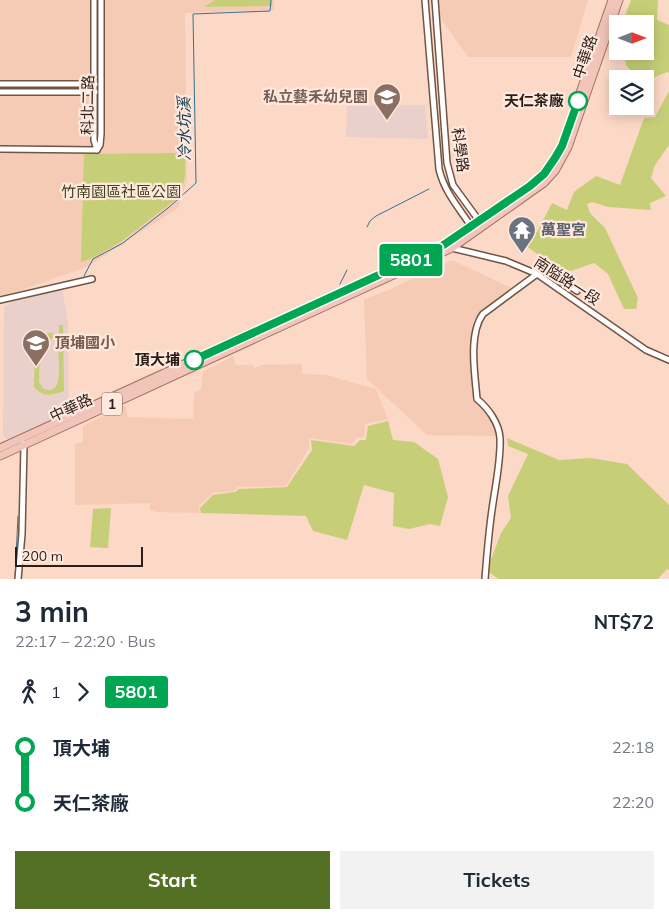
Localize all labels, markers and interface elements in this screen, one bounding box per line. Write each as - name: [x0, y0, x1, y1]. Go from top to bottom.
- north arrow: [609, 15, 654, 60]
- map controls: [609, 15, 654, 115]
- street label: 中華路: [568, 32, 601, 81]
- button: layers: [609, 70, 654, 115]
- street label: 科北二路: [77, 75, 98, 135]
- school or university icon: 私立藝禾幼兒園: [372, 82, 402, 121]
- place label: 私立藝禾幼兒園: [263, 87, 368, 106]
- place label: 天仁茶廠: [504, 91, 564, 110]
- marker: 天仁茶廠: [568, 91, 588, 111]
- water label: 冷水坑溪: [173, 95, 195, 161]
- street label: 科學路: [448, 126, 473, 174]
- park label: 竹南園區社區公園: [61, 182, 181, 201]
- temple icon: 萬聖宮: [507, 215, 537, 254]
- place label: 萬聖宮: [541, 220, 586, 239]
- line badge: 5801: [376, 244, 446, 276]
- text: 5801: [389, 248, 433, 271]
- street label: 南隘路一段: [531, 252, 604, 309]
- school or university icon: 頂埔國小: [21, 328, 51, 367]
- place label: 頂埔國小: [55, 333, 116, 352]
- place label: 頂大埔: [135, 350, 180, 369]
- marker: 頂大埔: [184, 350, 204, 370]
- street label: 中華路: [46, 389, 95, 426]
- road number: 1: [102, 392, 122, 416]
- scale bar: [15, 544, 142, 567]
- text: 200 m: [22, 547, 63, 565]
- text: 3 min: [15, 594, 89, 629]
- text: NT$72: [594, 610, 654, 634]
- text: 22:17 – 22:20 · Bus: [15, 631, 156, 651]
- icon: walk: [15, 678, 43, 706]
- icon: forward: [69, 678, 97, 706]
- text: 5801: [115, 680, 158, 703]
- text: 1: [51, 682, 61, 702]
- text: 頂大埔: [53, 736, 110, 760]
- text: 22:18: [612, 737, 654, 757]
- text: 天仁茶廠: [53, 791, 129, 815]
- text: 22:20: [612, 792, 654, 812]
- button: Start: [15, 851, 330, 909]
- button: Tickets: [340, 851, 654, 909]

